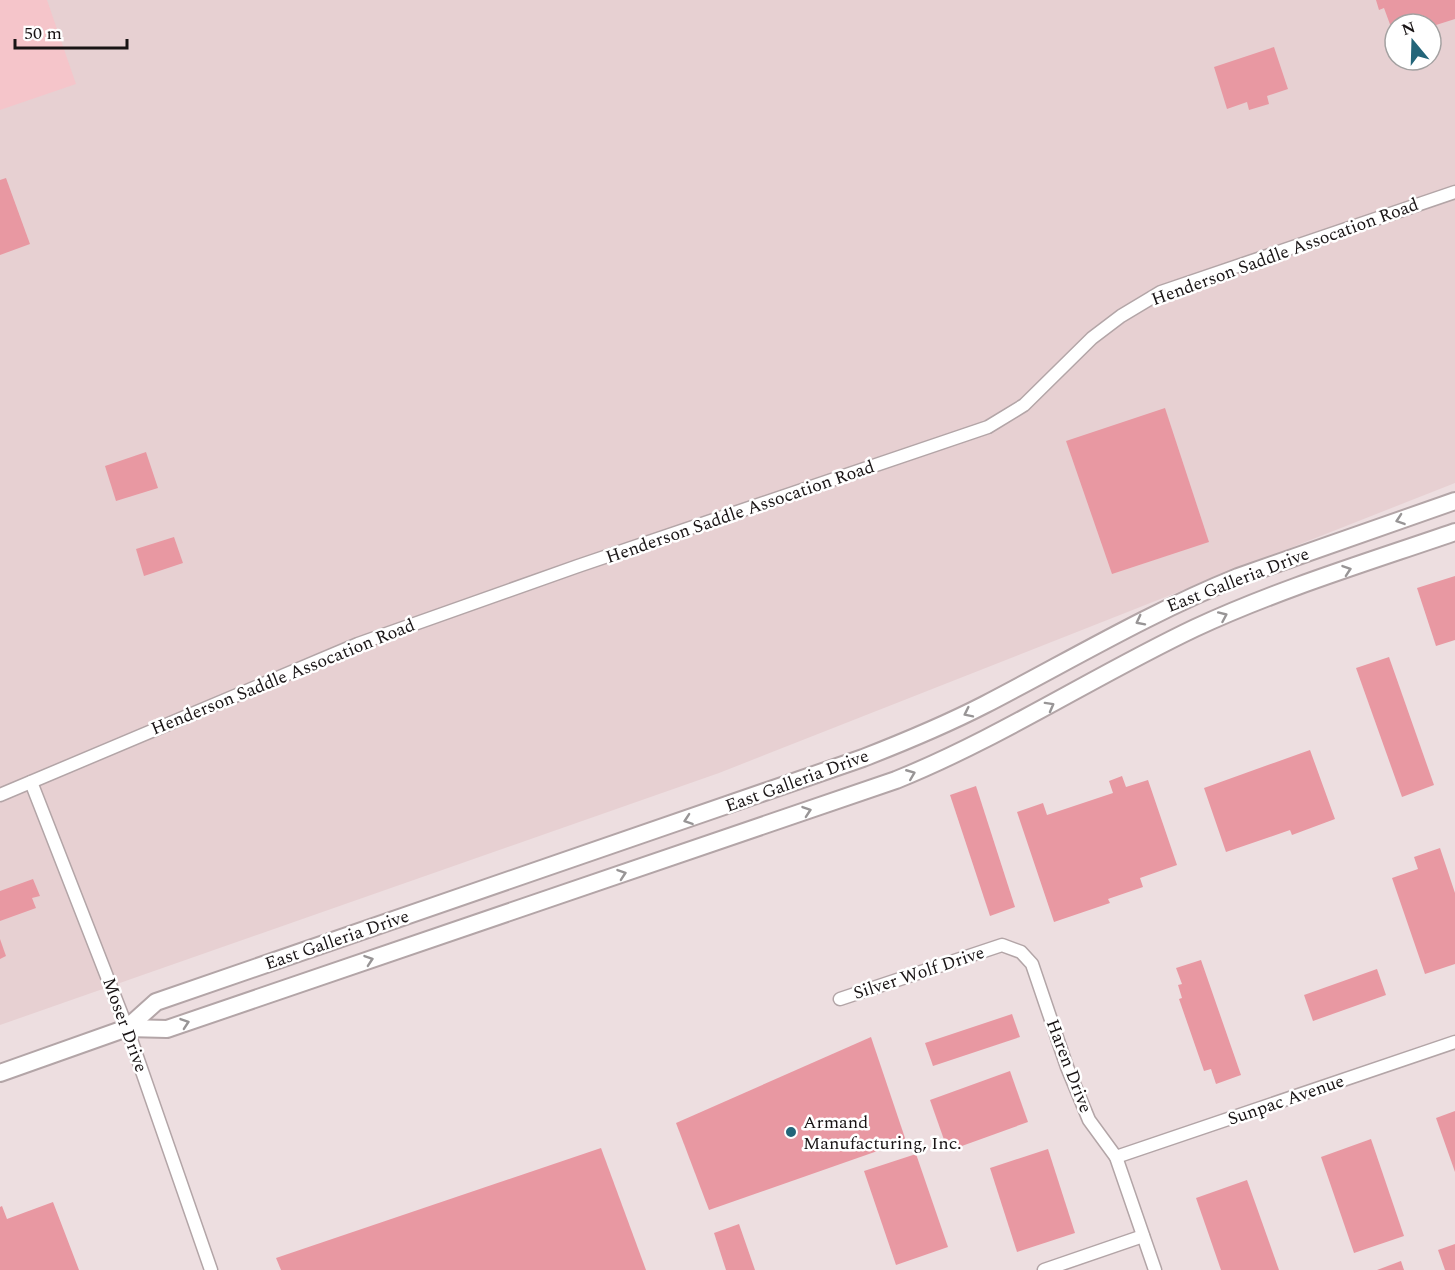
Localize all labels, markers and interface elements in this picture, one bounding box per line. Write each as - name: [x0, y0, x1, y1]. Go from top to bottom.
- scale bar: [15, 12, 128, 50]
- north arrow: [1383, 12, 1443, 72]
- text: N: [1398, 15, 1419, 42]
- text: 50 m: [24, 20, 62, 47]
- street label: Henderson Saddle Assocation Road: [1148, 191, 1422, 313]
- street label: Henderson Saddle Assocation Road: [602, 453, 878, 571]
- one-way arrow: [1395, 513, 1406, 526]
- street label: East Galleria Drive: [1163, 540, 1313, 620]
- one-way arrow: [1341, 564, 1352, 577]
- street label: Henderson Saddle Assocation Road: [147, 612, 419, 742]
- one-way arrow: [1216, 612, 1227, 624]
- one-way arrow: [1135, 614, 1146, 625]
- one-way arrow: [1043, 702, 1054, 713]
- one-way arrow: [963, 705, 974, 717]
- street label: East Galleria Drive: [721, 742, 873, 820]
- one-way arrow: [904, 769, 915, 781]
- one-way arrow: [801, 806, 812, 819]
- one-way arrow: [683, 812, 694, 825]
- one-way arrow: [616, 868, 627, 881]
- street label: East Galleria Drive: [261, 903, 413, 977]
- street label: Silver Wolf Drive: [850, 939, 988, 1007]
- one-way arrow: [363, 954, 374, 967]
- street label: Moser Drive: [95, 974, 155, 1076]
- street label: Haren Drive: [1039, 1015, 1099, 1117]
- one-way arrow: [179, 1018, 190, 1030]
- street label: Sunpac Avenue: [1224, 1067, 1348, 1133]
- place label: Armand Manufacturing, Inc.: [803, 1109, 962, 1157]
- marker: Armand Manufacturing, Inc.: [784, 1125, 798, 1139]

